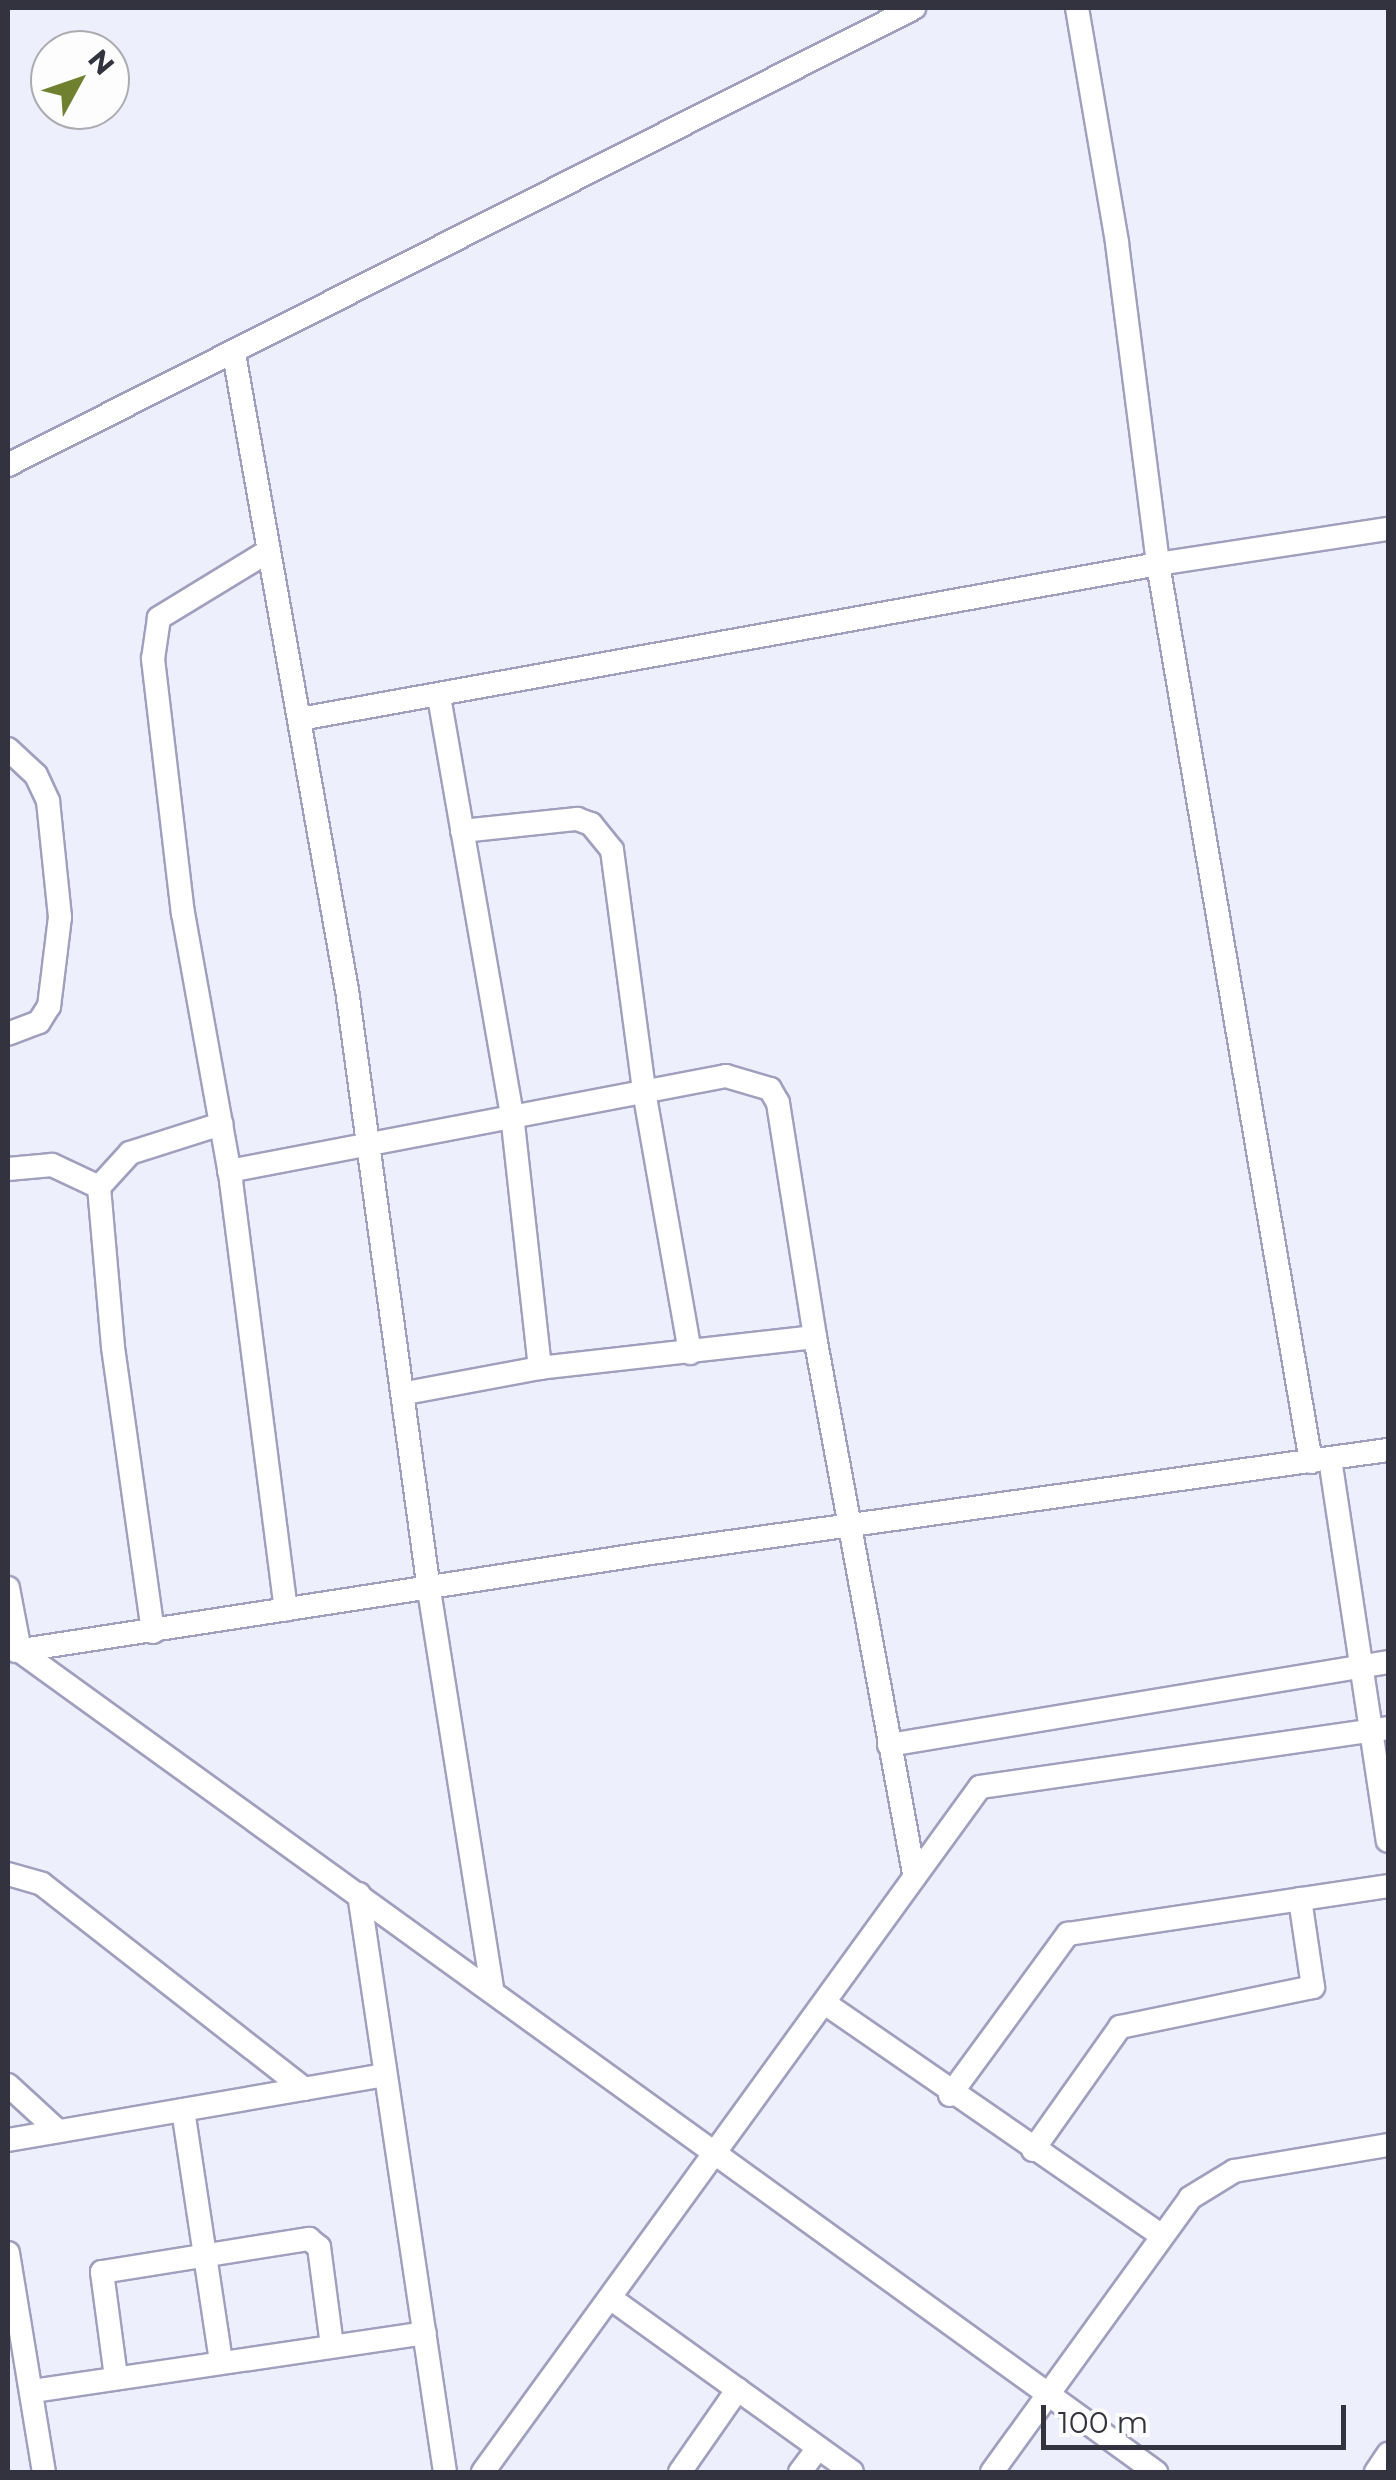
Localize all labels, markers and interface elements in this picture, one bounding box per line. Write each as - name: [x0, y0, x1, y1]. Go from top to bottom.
- north arrow: [30, 30, 130, 130]
- text: N: [81, 42, 122, 82]
- scale bar: [1046, 2385, 1351, 2447]
- text: 100 m: [1058, 2404, 1148, 2441]

